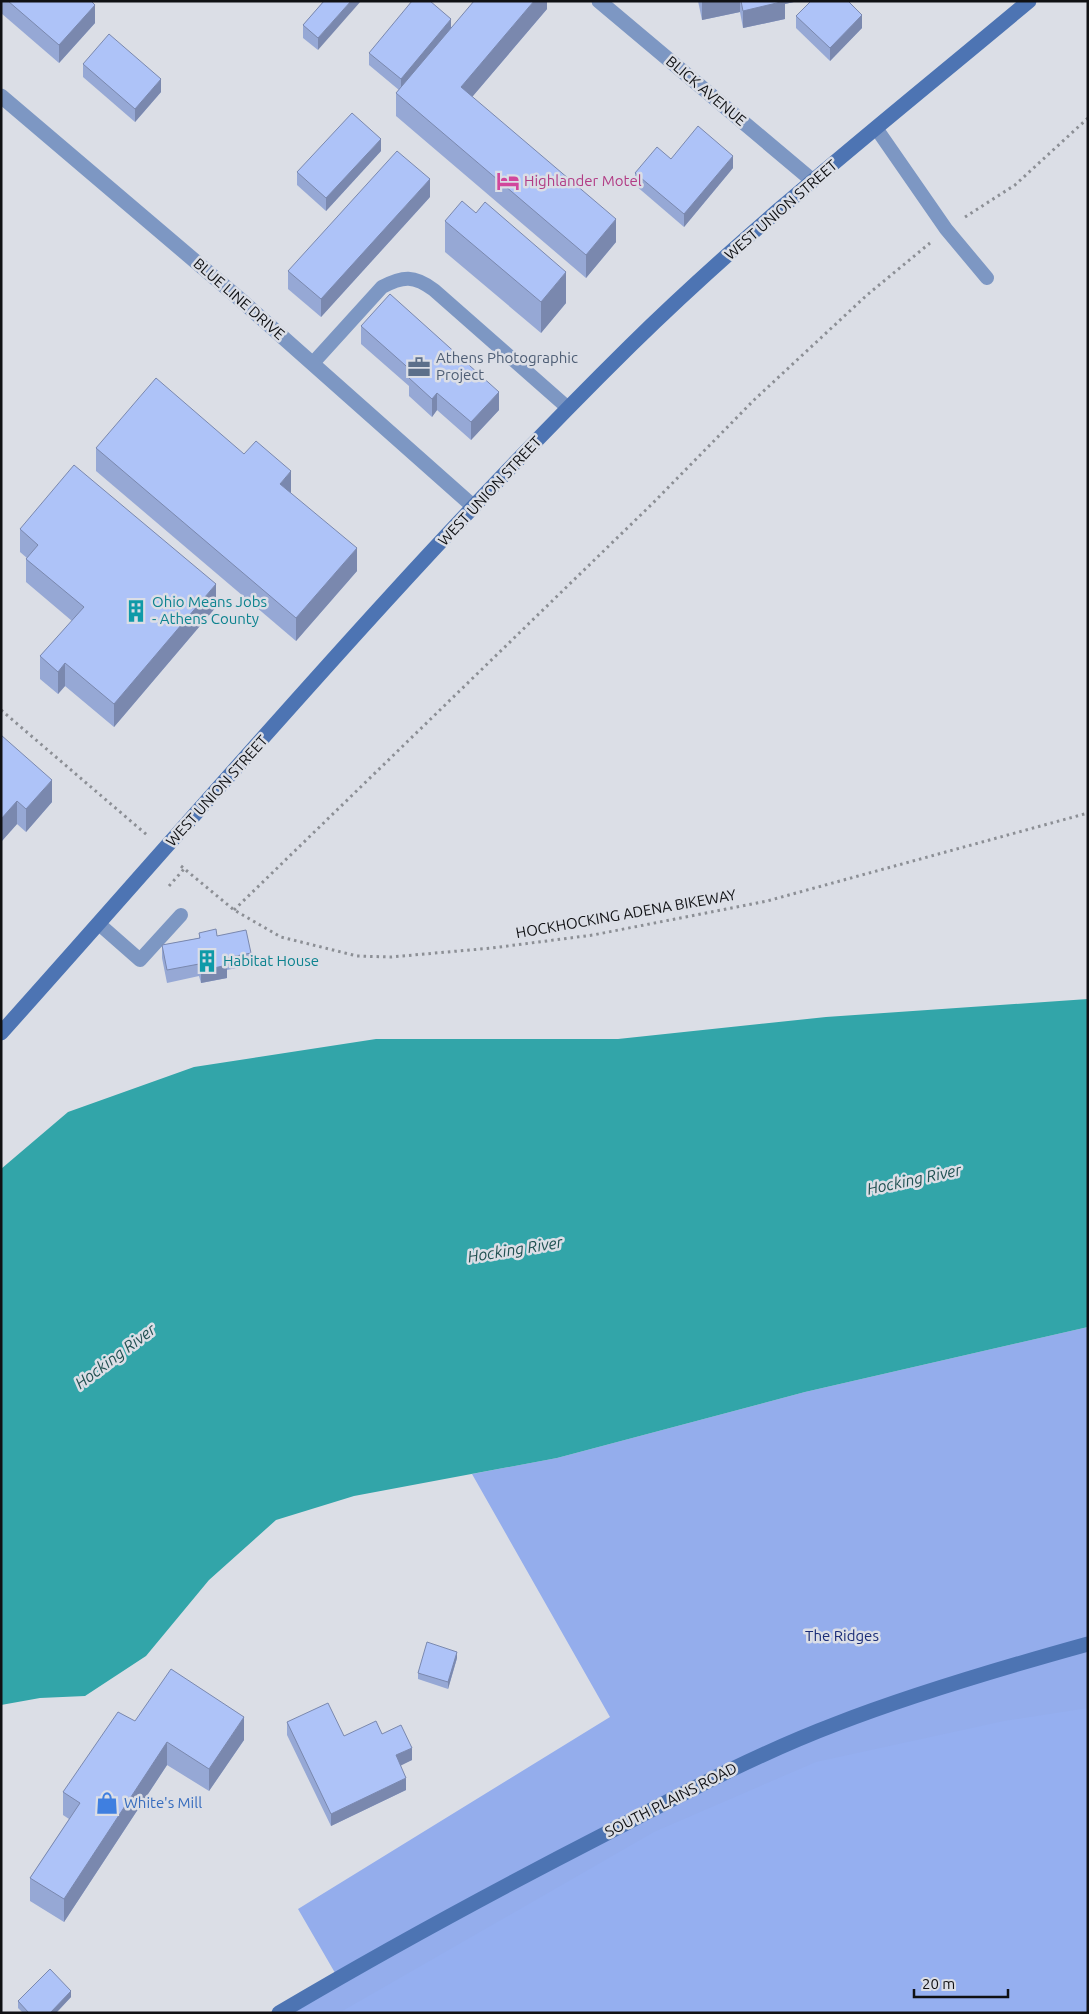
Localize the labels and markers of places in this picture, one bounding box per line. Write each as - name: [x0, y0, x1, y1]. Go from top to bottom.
- hotel icon: Highlander Motel: [495, 168, 521, 194]
- place label: Highlander Motel: [524, 172, 642, 189]
- place label: Athens Photographic Project: [436, 349, 578, 383]
- office icon: Athens Photographic Project: [406, 354, 432, 380]
- place label: Ohio Means Jobs - Athens County: [152, 593, 267, 627]
- building icon: Ohio Means Jobs - Athens County: [123, 598, 149, 624]
- building icon: Habitat House: [194, 948, 220, 974]
- place label: Habitat House: [223, 952, 319, 969]
- shop icon: White's Mill: [94, 1790, 120, 1816]
- place label: White's Mill: [124, 1794, 202, 1811]

